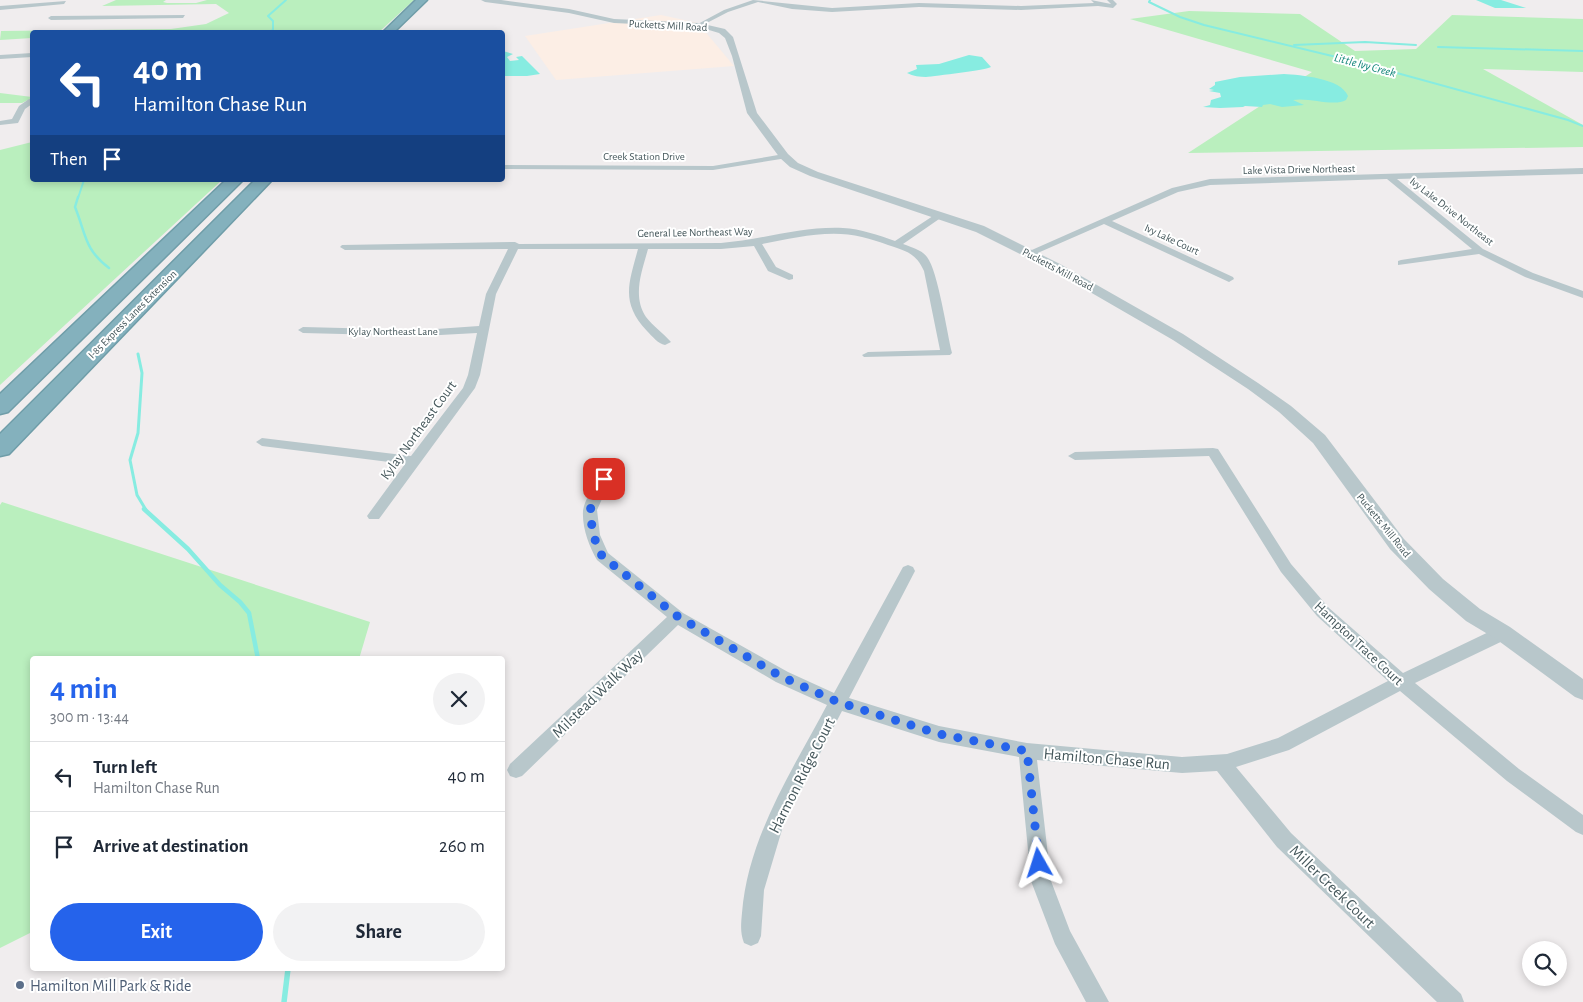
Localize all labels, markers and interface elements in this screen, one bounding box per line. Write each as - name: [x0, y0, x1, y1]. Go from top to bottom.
- street label: Pucketts Mill Road: [628, 18, 708, 33]
- icon: left: [50, 50, 115, 115]
- water label: Little Ivy Creek: [1333, 51, 1398, 79]
- text: 40 m: [133, 52, 202, 87]
- text: Hamilton Chase Run: [133, 93, 307, 115]
- icon: arrive: [98, 145, 126, 173]
- text: Then: [50, 150, 88, 169]
- street label: Creek Station Drive: [603, 151, 685, 162]
- street label: Lake Vista Drive Northeast: [1243, 163, 1356, 176]
- street label: Ivy Lake Drive Northeast: [1408, 175, 1496, 248]
- street label: Ivy Lake Court: [1143, 222, 1201, 257]
- street label: General Lee Northeast Way: [637, 226, 753, 239]
- street label: Pucketts Mill Road: [1020, 246, 1095, 293]
- street label: I-85 Express Lanes Extension: [86, 268, 179, 361]
- street label: Kylay Northeast Lane: [348, 326, 438, 337]
- street label: Kylay Northeast Court: [378, 378, 460, 483]
- pin: [583, 458, 625, 500]
- icon: arrive: [590, 465, 618, 493]
- street label: Pucketts Mill Road: [1355, 491, 1413, 560]
- street label: Hampton Trace Court: [1311, 599, 1406, 689]
- street label: Milstead Walk Way: [549, 646, 647, 742]
- button: close: [433, 673, 485, 725]
- text: 4 min: [50, 674, 118, 704]
- text: 300 m · 13:44: [50, 709, 129, 725]
- street label: Harmon Ridge Court: [766, 715, 838, 836]
- street label: Hamilton Chase Run: [1043, 746, 1171, 772]
- text: Turn left: [93, 758, 157, 777]
- icon: left: [50, 763, 78, 791]
- text: 40 m: [447, 767, 485, 786]
- text: Hamilton Chase Run: [93, 780, 220, 796]
- icon: arrive: [50, 833, 78, 861]
- position arrow: [1012, 836, 1064, 888]
- text: Arrive at destination: [93, 837, 249, 856]
- text: 260 m: [439, 837, 485, 856]
- street label: Miller Creek Court: [1287, 842, 1378, 931]
- button: Exit: [50, 903, 263, 961]
- button: Share: [273, 903, 485, 961]
- map controls: [1522, 941, 1567, 986]
- button: search: [1522, 941, 1567, 986]
- place label: Hamilton Mill Park & Ride: [30, 978, 191, 994]
- marker: Hamilton Mill Park & Ride: [14, 979, 26, 991]

